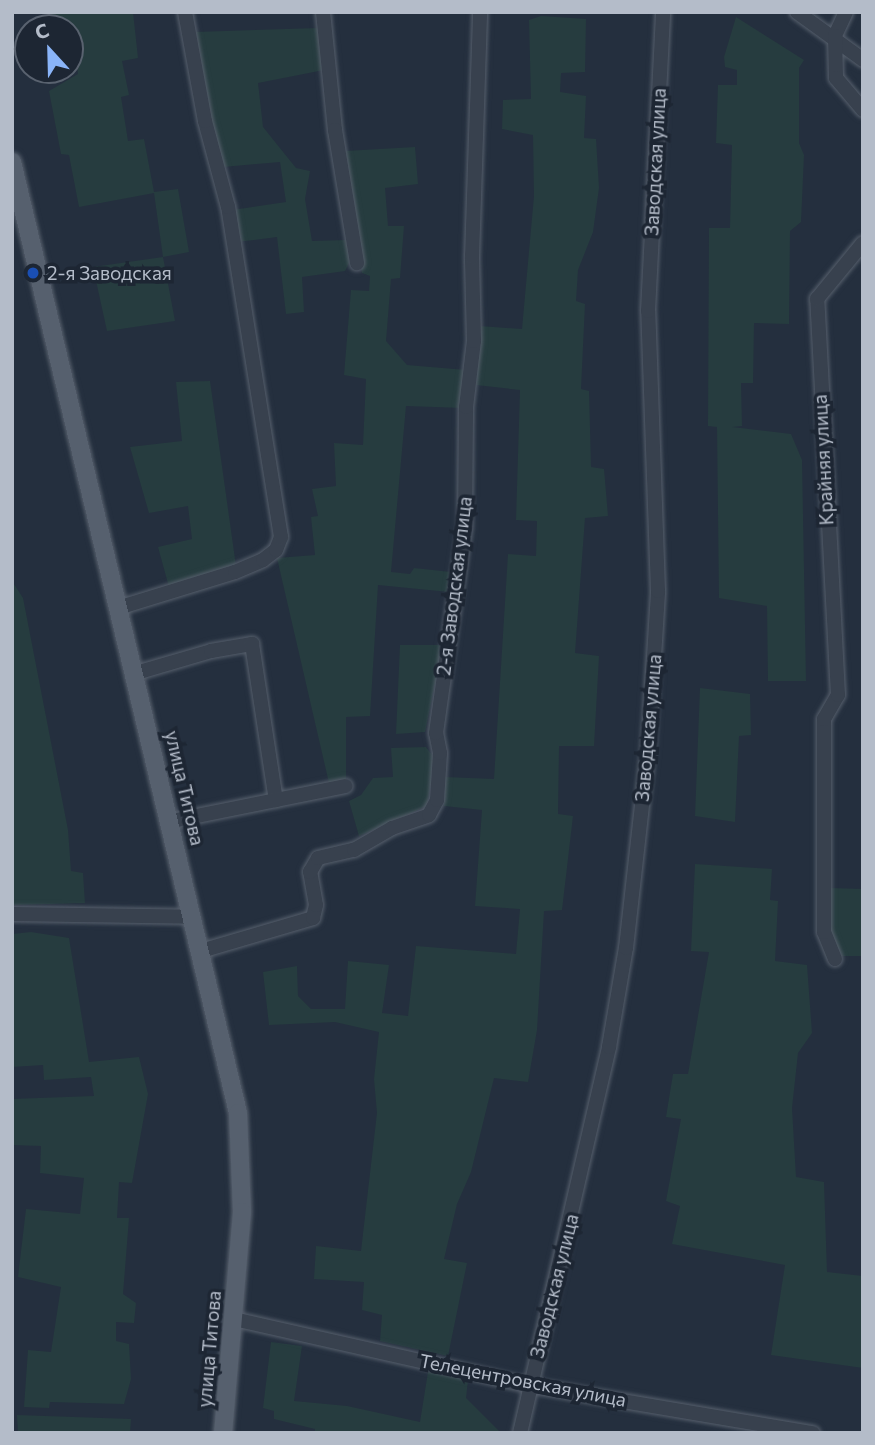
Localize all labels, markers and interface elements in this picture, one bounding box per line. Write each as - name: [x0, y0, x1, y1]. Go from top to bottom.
- north arrow: [14, 14, 84, 84]
- text: С: [31, 18, 52, 44]
- street label: Заводская улица: [640, 87, 670, 237]
- place label: 2-я Заводская: [47, 262, 172, 284]
- marker: 2-я Заводская: [25, 265, 41, 281]
- street label: Крайняя улица: [808, 394, 838, 526]
- street label: 2-я Заводская улица: [432, 495, 476, 677]
- street label: Заводская улица: [630, 653, 666, 803]
- street label: улица Титова: [161, 728, 209, 848]
- street label: Заводская улица: [525, 1211, 583, 1361]
- street label: улица Титова: [193, 1290, 225, 1408]
- street label: Телецентровская улица: [418, 1349, 628, 1411]

